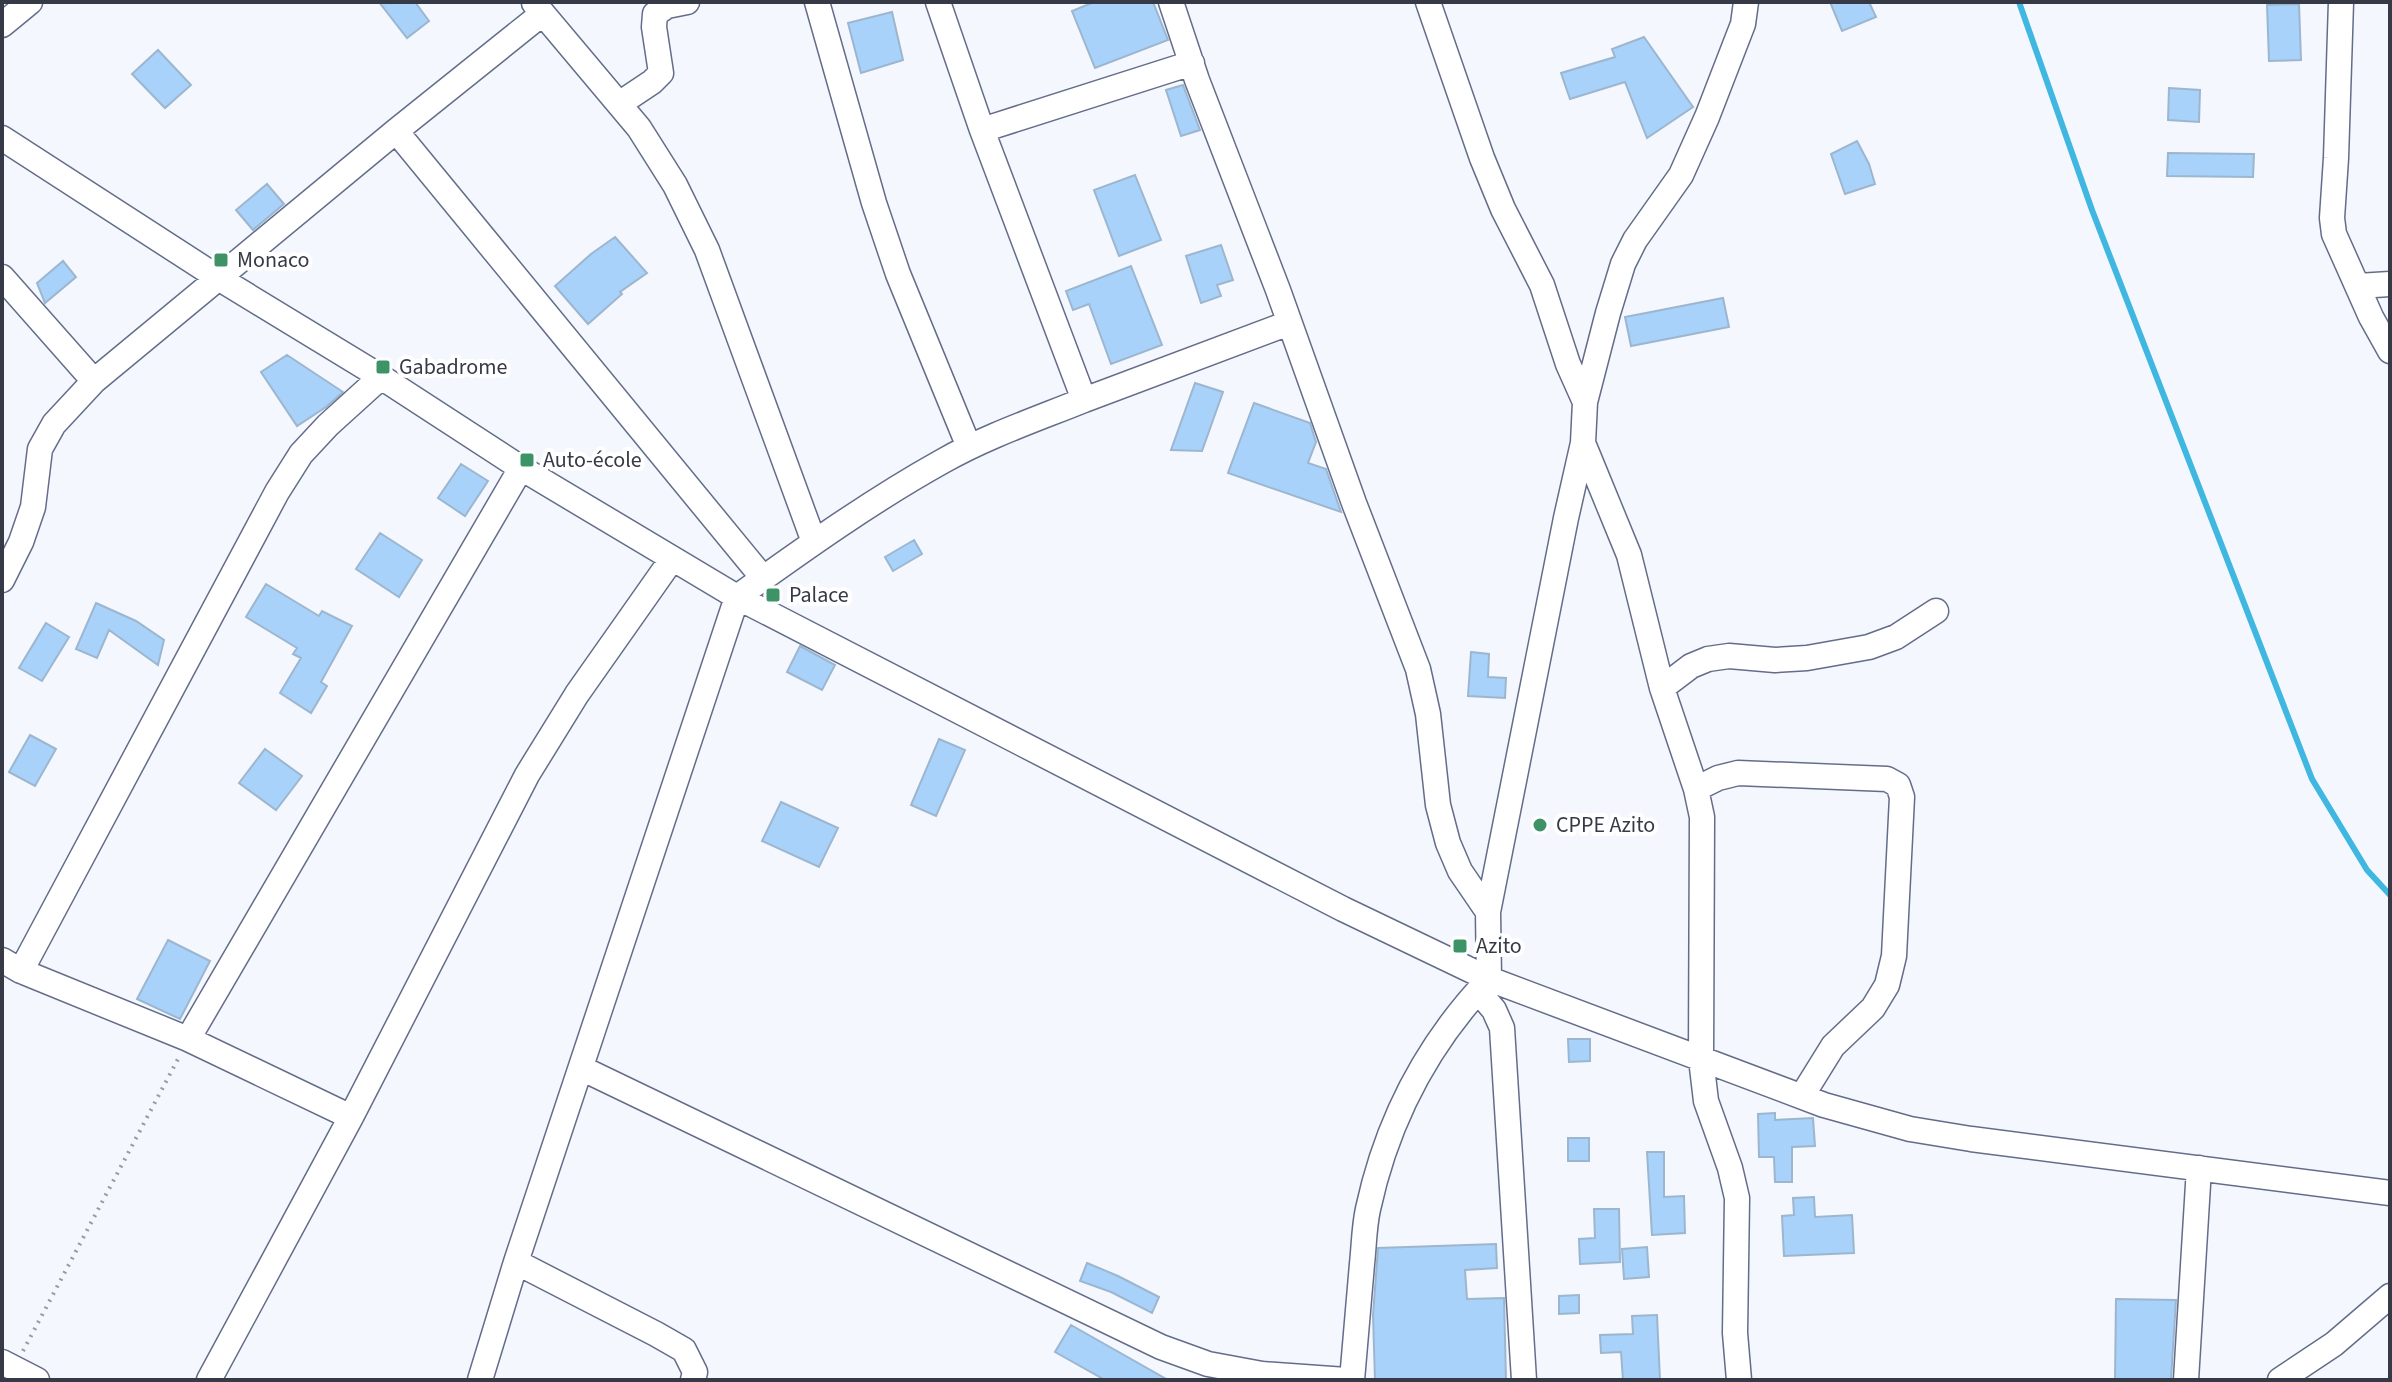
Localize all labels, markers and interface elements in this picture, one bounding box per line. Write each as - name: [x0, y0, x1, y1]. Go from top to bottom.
- place label: Monaco: [237, 244, 310, 276]
- marker: Monaco: [212, 251, 230, 269]
- place label: Gabadrome: [399, 351, 507, 383]
- marker: Gabadrome: [374, 358, 392, 376]
- place label: Auto-école: [543, 444, 642, 476]
- marker: Auto-école: [518, 451, 536, 469]
- place label: Palace: [789, 579, 849, 611]
- marker: Palace: [764, 586, 782, 604]
- place label: CPPE Azito: [1556, 809, 1655, 841]
- marker: CPPE Azito: [1531, 816, 1549, 834]
- place label: Azito: [1476, 930, 1522, 962]
- marker: Azito: [1451, 937, 1469, 955]

